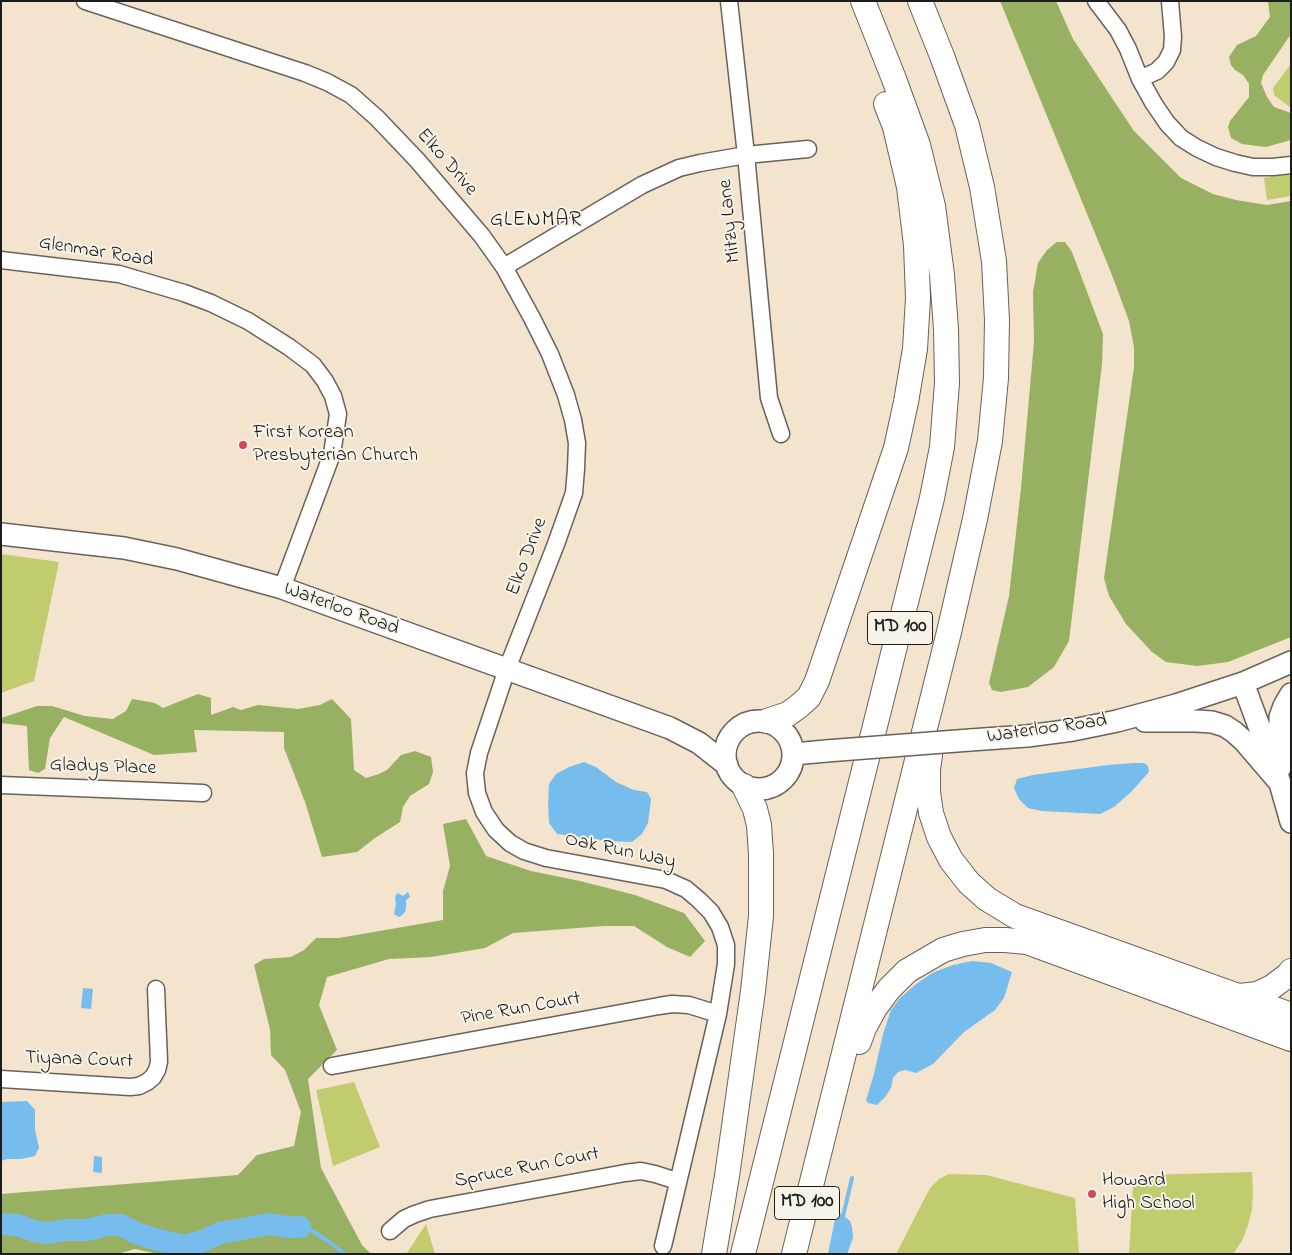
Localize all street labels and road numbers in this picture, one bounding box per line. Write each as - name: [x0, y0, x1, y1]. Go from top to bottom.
- street label: Elko Drive: [410, 124, 482, 202]
- street label: Mitzy Lane: [715, 178, 747, 264]
- street label: Glenmar Road: [37, 232, 155, 274]
- street label: Elko Drive: [502, 515, 554, 599]
- street label: Waterloo Road: [280, 578, 402, 642]
- road number: MD 100: [868, 612, 932, 644]
- street label: Waterloo Road: [985, 710, 1109, 750]
- street label: Gladys Place: [49, 754, 157, 782]
- street label: Oak Run Way: [563, 829, 677, 875]
- street label: Pine Run Court: [459, 988, 583, 1032]
- street label: Tiyana Court: [24, 1047, 134, 1075]
- street label: Spruce Run Court: [453, 1143, 601, 1195]
- road number: MD 100: [774, 1186, 840, 1220]

